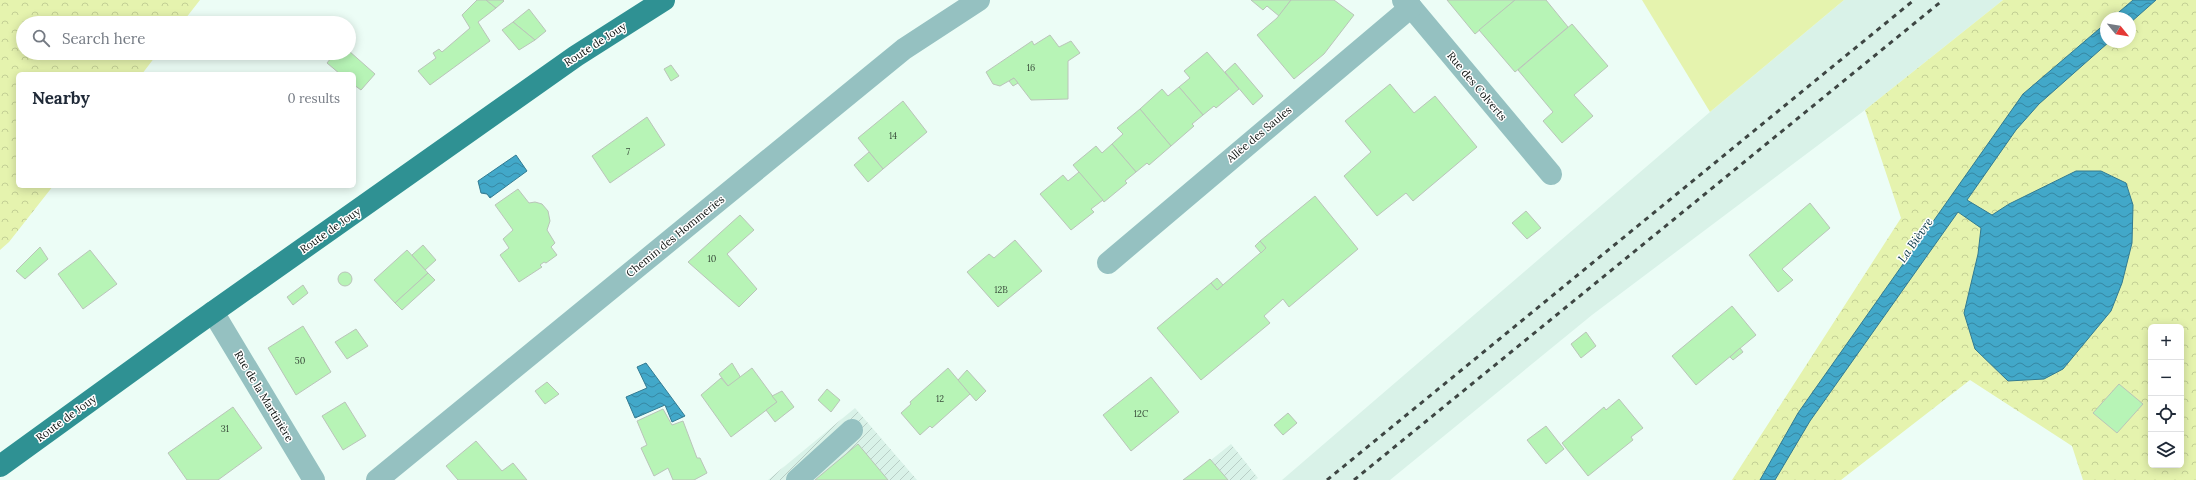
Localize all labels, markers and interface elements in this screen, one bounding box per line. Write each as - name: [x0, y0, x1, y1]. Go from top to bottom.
- north arrow: [2100, 12, 2136, 48]
- search box: [16, 16, 356, 60]
- street label: Route de Jouy: [561, 19, 629, 69]
- icon: search: [30, 27, 52, 49]
- text: Search here: [62, 29, 145, 48]
- street label: Rue des Colverts: [1444, 49, 1510, 123]
- house number: 16: [1027, 62, 1035, 73]
- text: Nearby: [32, 87, 90, 109]
- text: 0 results: [288, 90, 340, 107]
- street label: Allée des Saules: [1223, 103, 1294, 166]
- house number: 14: [889, 130, 897, 141]
- house number: 7: [626, 146, 630, 157]
- street label: Chemin des Hommeries: [623, 192, 727, 280]
- street label: Route de Jouy: [297, 204, 363, 256]
- water label: La Bièvre: [1894, 215, 1936, 265]
- house number: 10: [708, 253, 717, 264]
- house number: 12B: [994, 284, 1008, 295]
- map controls: [2148, 324, 2184, 468]
- button: +: [2148, 324, 2184, 360]
- street label: Rue de la Martinière: [231, 348, 297, 444]
- house number: 50: [295, 355, 306, 366]
- button: −: [2148, 360, 2184, 396]
- street label: Route de Jouy: [33, 391, 99, 445]
- house number: 12: [936, 393, 944, 404]
- button: locate: [2148, 396, 2184, 432]
- house number: 12C: [1134, 408, 1149, 419]
- house number: 31: [221, 423, 229, 434]
- button: layers: [2148, 432, 2184, 468]

